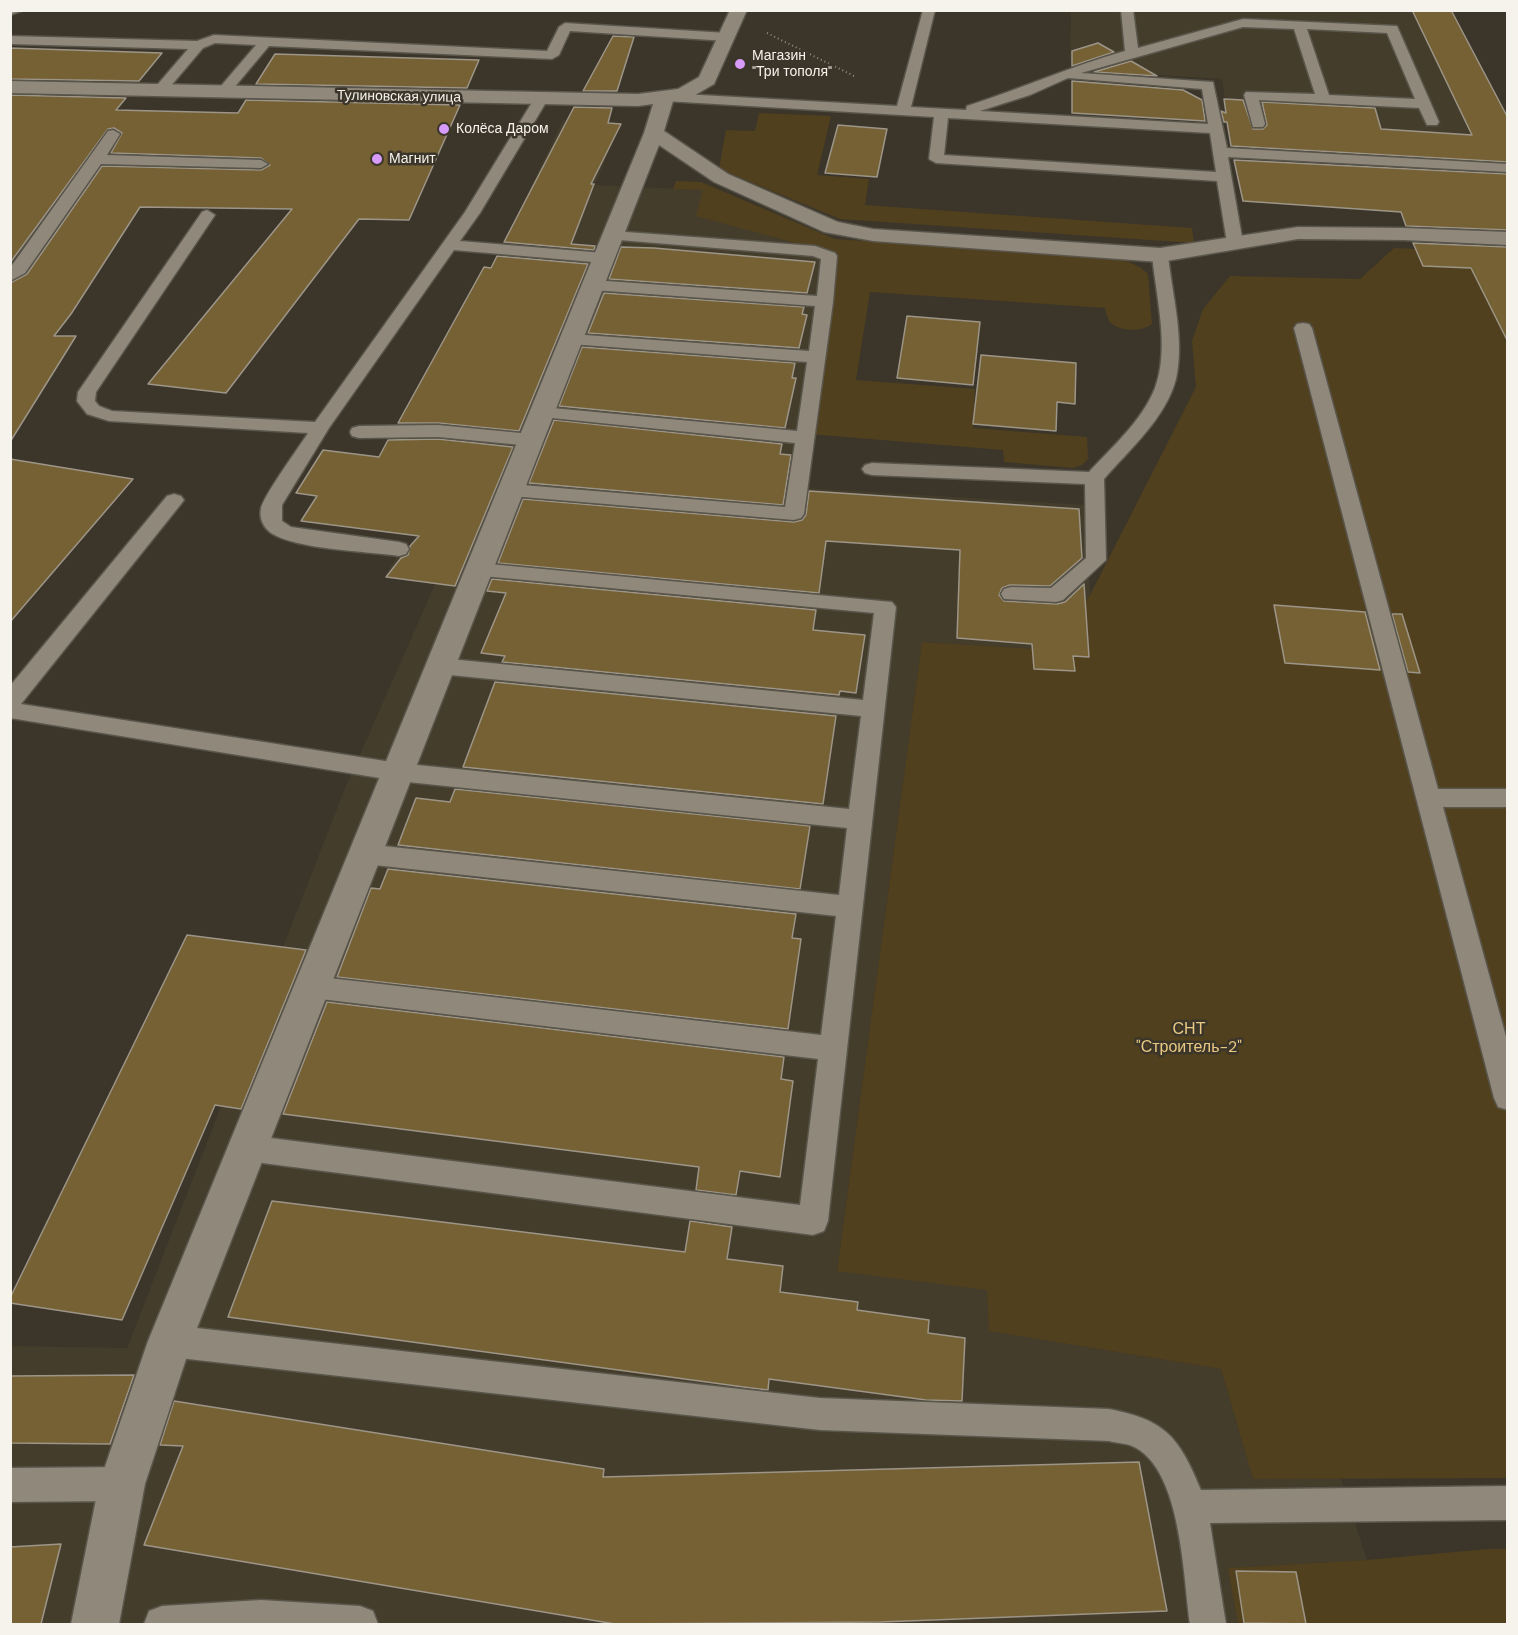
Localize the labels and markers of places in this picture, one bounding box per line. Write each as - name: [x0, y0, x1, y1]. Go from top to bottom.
- place label: Магазин "Три тополя": [752, 48, 832, 80]
- marker: Магазин "Три тополя": [733, 57, 747, 71]
- place label: Колёса Даром: [456, 121, 549, 137]
- marker: Колёса Даром: [437, 122, 451, 136]
- place label: Магнит: [389, 151, 436, 167]
- marker: Магнит: [370, 152, 384, 166]

